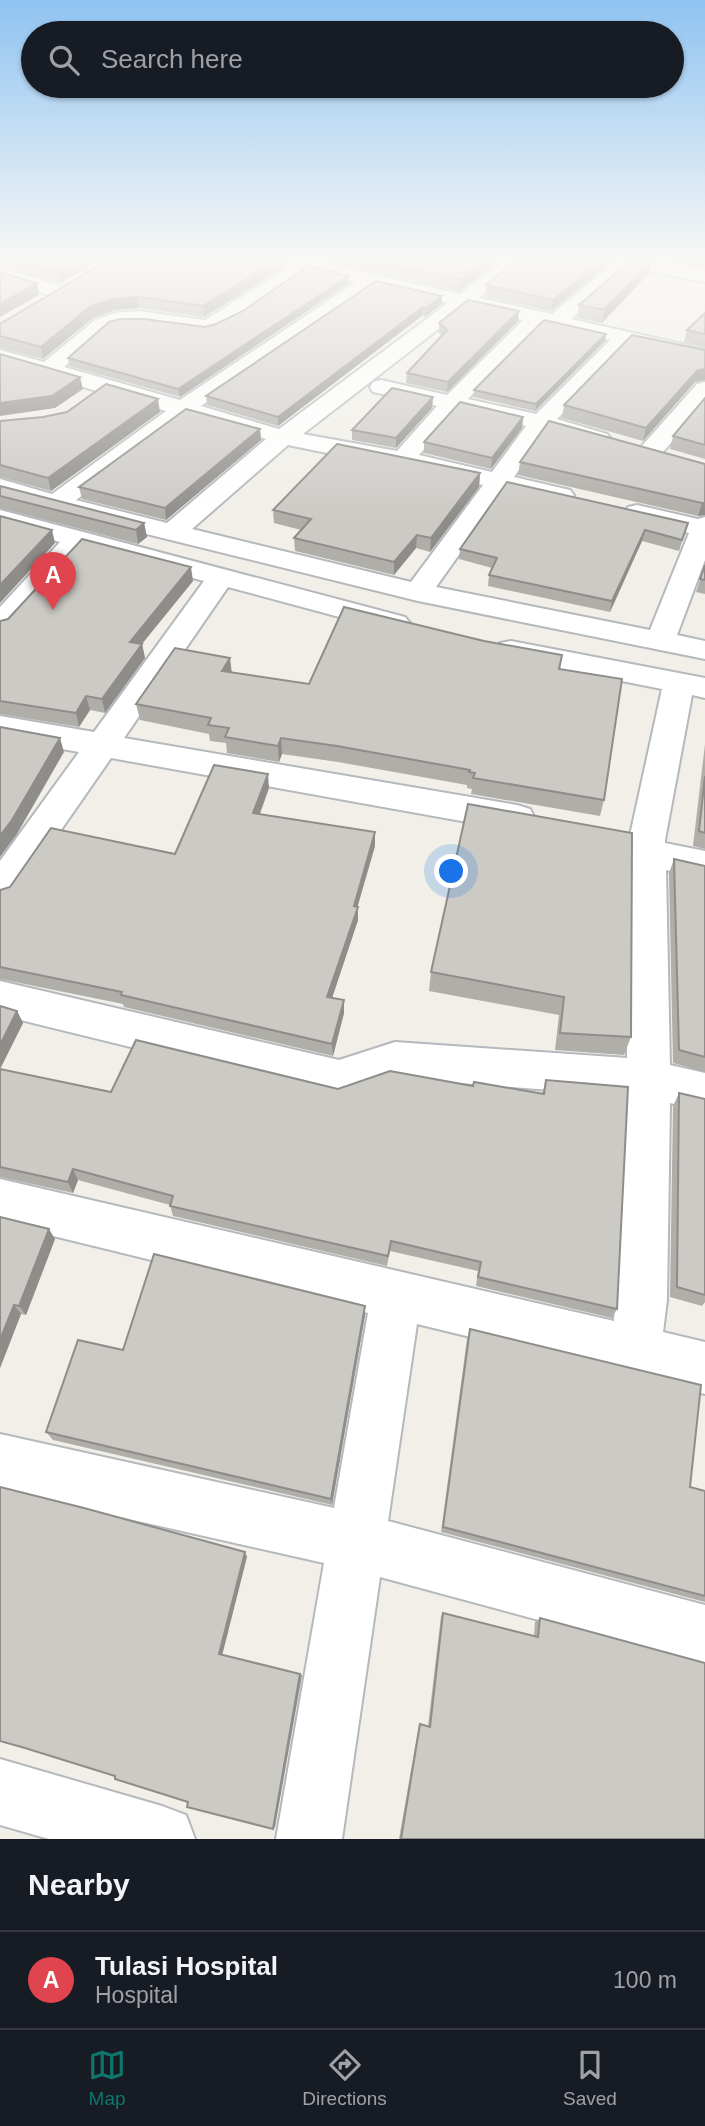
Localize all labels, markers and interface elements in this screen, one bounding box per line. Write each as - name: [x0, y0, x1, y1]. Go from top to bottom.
- search box: [21, 21, 684, 98]
- icon: search: [45, 41, 83, 79]
- text: Search here: [101, 44, 243, 74]
- pin: A: [30, 552, 76, 610]
- your location: [434, 854, 468, 888]
- text: Nearby: [28, 1868, 130, 1901]
- text: Tulasi Hospital: [95, 1951, 278, 1981]
- text: A: [43, 1967, 59, 1993]
- text: 100 m: [613, 1967, 677, 1993]
- text: Hospital: [95, 1982, 178, 2008]
- tab: Map: [88, 2046, 126, 2110]
- tab: Directions: [302, 2046, 387, 2110]
- tab: Saved: [563, 2046, 617, 2110]

